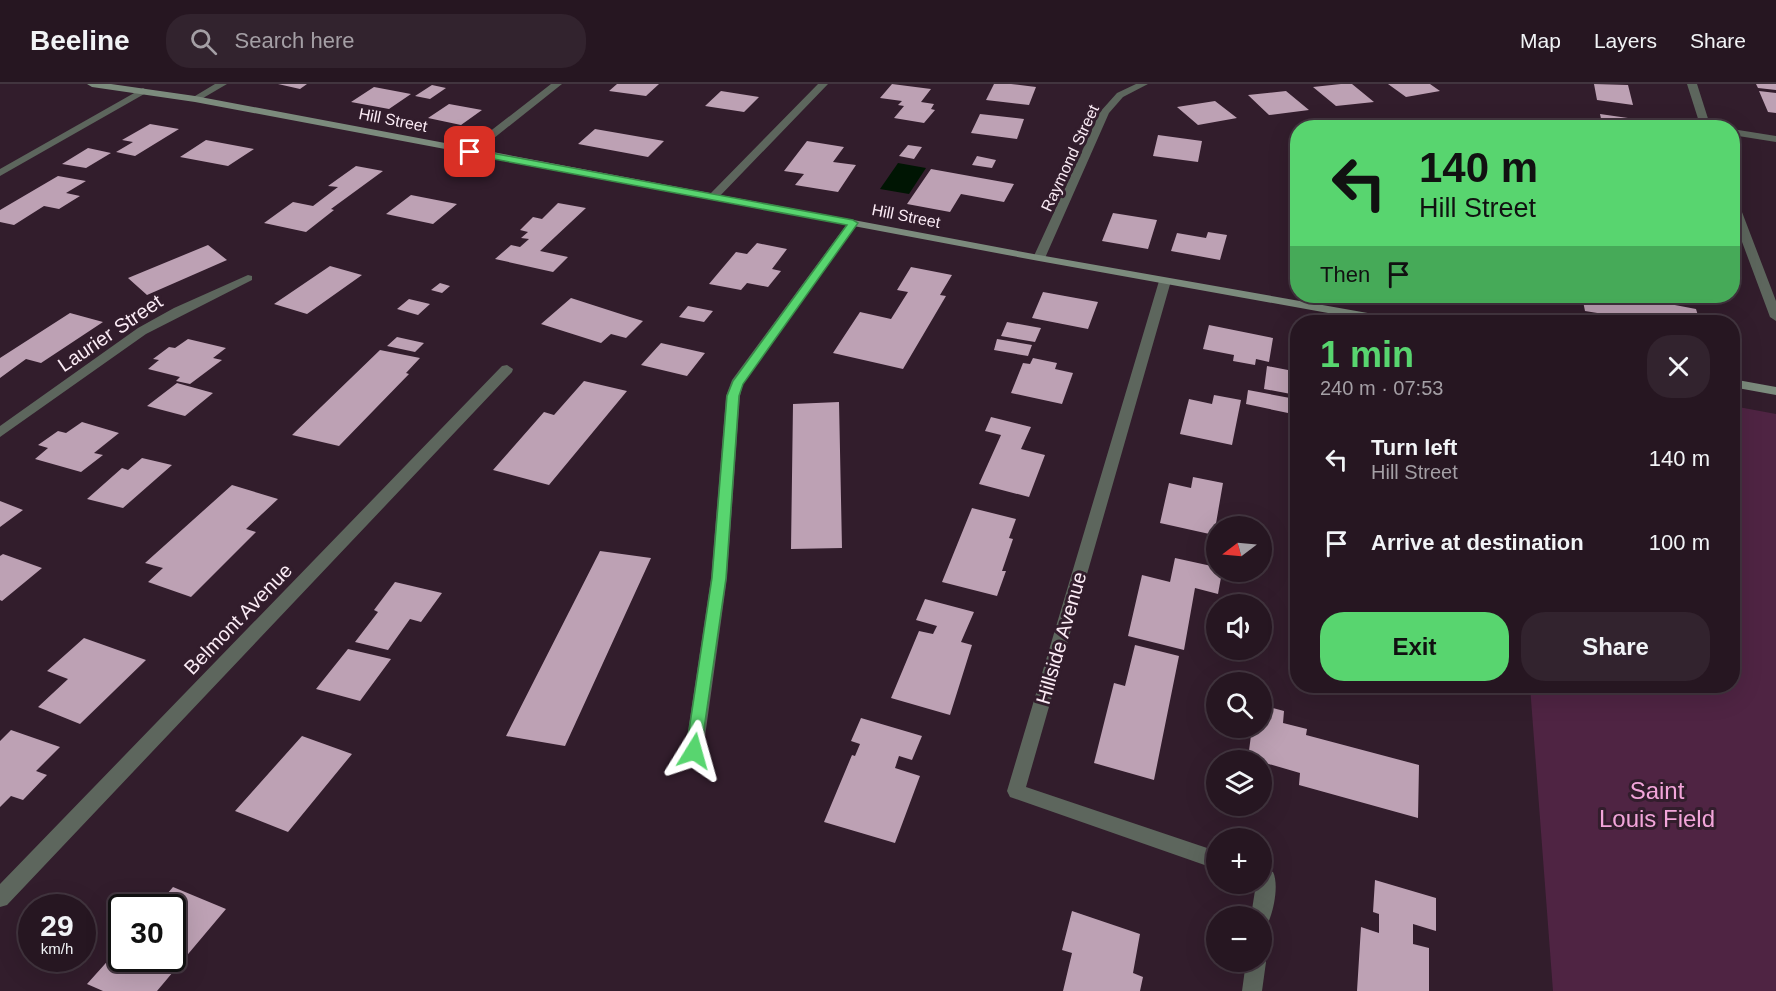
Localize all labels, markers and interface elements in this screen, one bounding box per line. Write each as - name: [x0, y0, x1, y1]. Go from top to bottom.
- search box: [166, 14, 586, 68]
- text: Beeline: [30, 25, 130, 56]
- icon: search: [187, 25, 220, 58]
- text: Search here: [235, 28, 354, 53]
- text: Map: [1520, 29, 1561, 52]
- text: Layers: [1594, 29, 1657, 52]
- text: Share: [1690, 29, 1746, 52]
- street label: Raymond Street: [1038, 102, 1102, 214]
- street label: Hill Street: [357, 105, 429, 135]
- pin: [444, 126, 495, 177]
- icon: arrive: [453, 135, 486, 168]
- icon: left: [1320, 144, 1398, 222]
- text: 140 m: [1419, 144, 1538, 191]
- text: Hill Street: [1419, 193, 1536, 223]
- street label: Hill Street: [870, 201, 942, 231]
- icon: arrive: [1382, 258, 1415, 291]
- text: Then: [1320, 262, 1370, 287]
- street label: Laurier Street: [54, 290, 167, 376]
- text: 1 min: [1320, 334, 1414, 375]
- button: close: [1647, 335, 1710, 398]
- text: 240 m · 07:53: [1320, 377, 1443, 399]
- text: Turn left: [1371, 435, 1457, 460]
- icon: left: [1320, 443, 1353, 476]
- text: 140 m: [1649, 446, 1710, 471]
- text: Hill Street: [1371, 461, 1458, 483]
- north arrow: [1206, 516, 1272, 582]
- map controls: [1206, 516, 1272, 972]
- icon: arrive: [1320, 527, 1353, 560]
- text: Arrive at destination: [1371, 530, 1584, 555]
- text: 100 m: [1649, 530, 1710, 555]
- street label: Belmont Avenue: [180, 559, 296, 679]
- street label: Hillside Avenue: [1032, 569, 1090, 707]
- button: sound: [1206, 594, 1272, 660]
- button: Exit: [1320, 612, 1509, 681]
- button: Share: [1521, 612, 1710, 681]
- button: search: [1206, 672, 1272, 738]
- position arrow: [662, 719, 726, 783]
- button: layers: [1206, 750, 1272, 816]
- park label: Saint Louis Field: [1599, 777, 1715, 832]
- button: +: [1206, 828, 1272, 894]
- speed limit sign: 30: [108, 894, 186, 972]
- button: −: [1206, 906, 1272, 972]
- text: 29: [40, 909, 74, 942]
- text: km/h: [41, 940, 73, 957]

